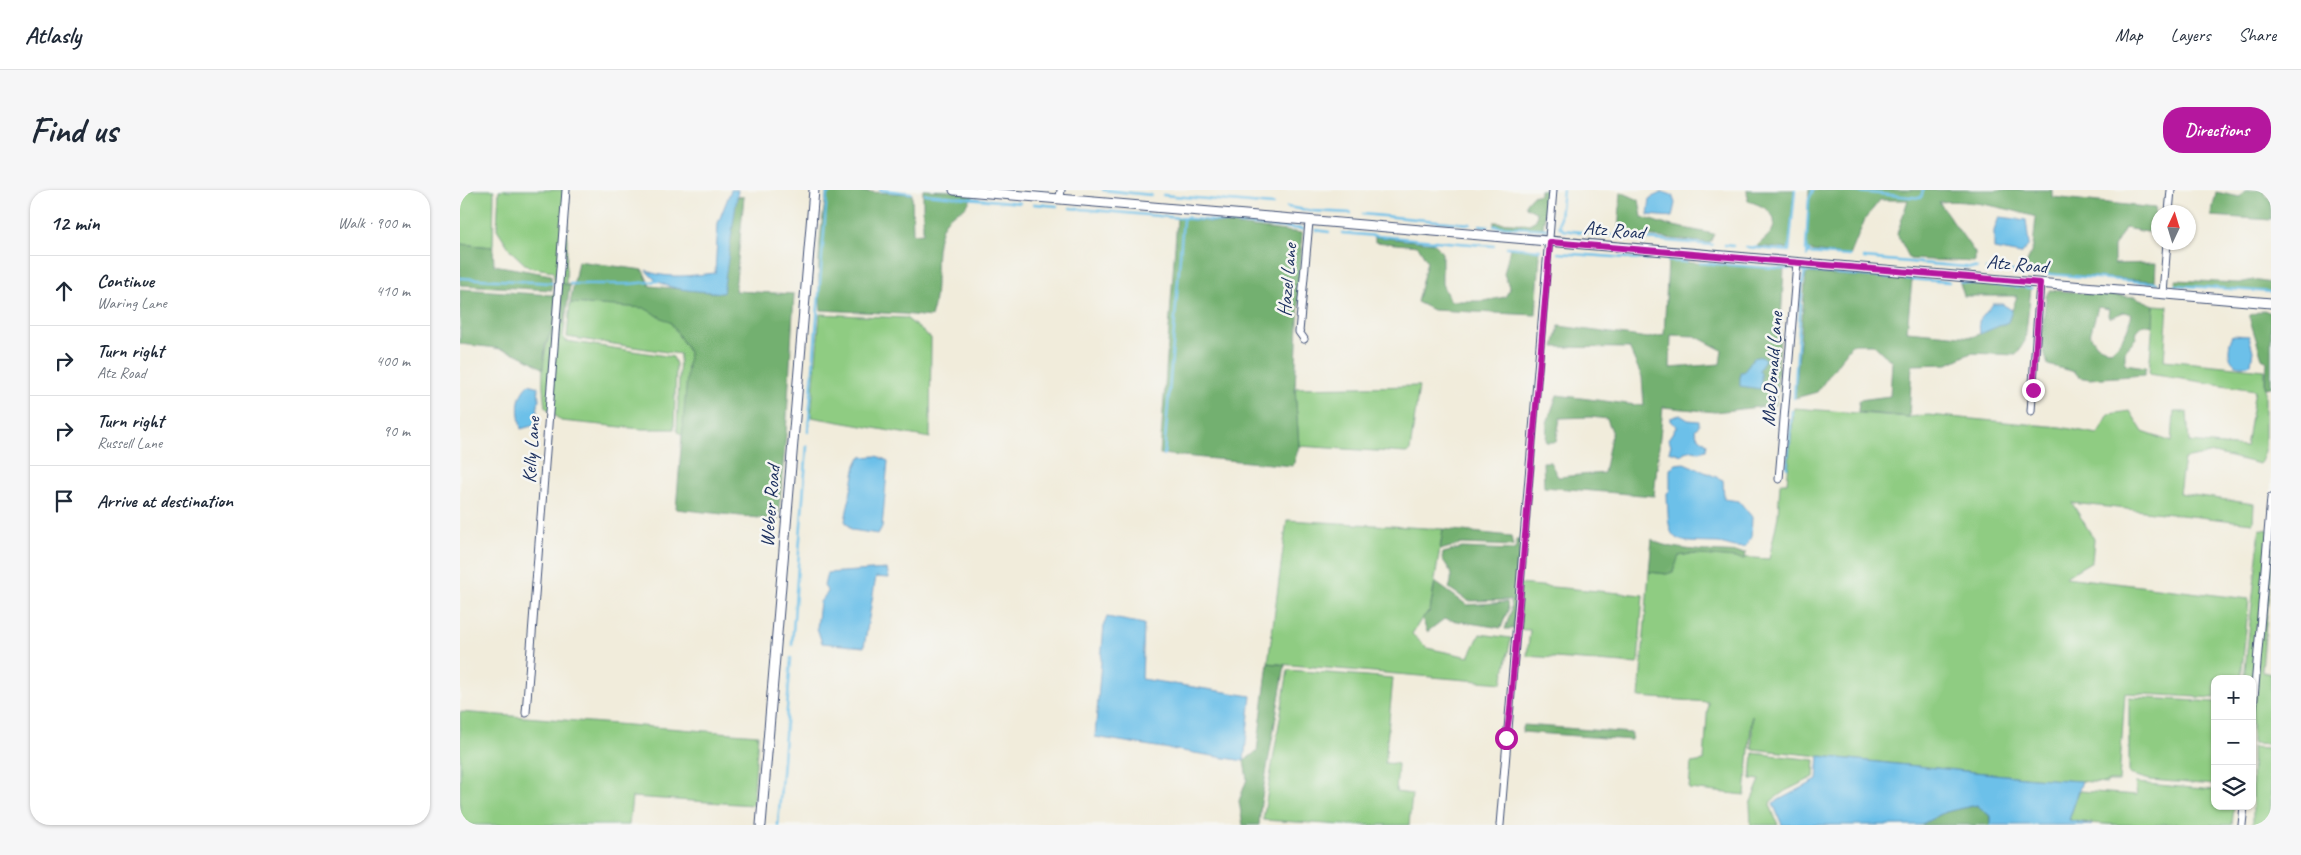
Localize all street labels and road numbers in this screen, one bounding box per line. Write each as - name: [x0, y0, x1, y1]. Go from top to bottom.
- street label: Atz Road: [1582, 215, 1649, 245]
- street label: Hazel Lane: [1271, 241, 1303, 318]
- street label: Atz Road: [1985, 249, 2052, 279]
- street label: MacDonald Lane: [1756, 309, 1789, 427]
- street label: Kelly Lane: [516, 415, 546, 484]
- street label: Weber Road: [754, 461, 786, 548]

